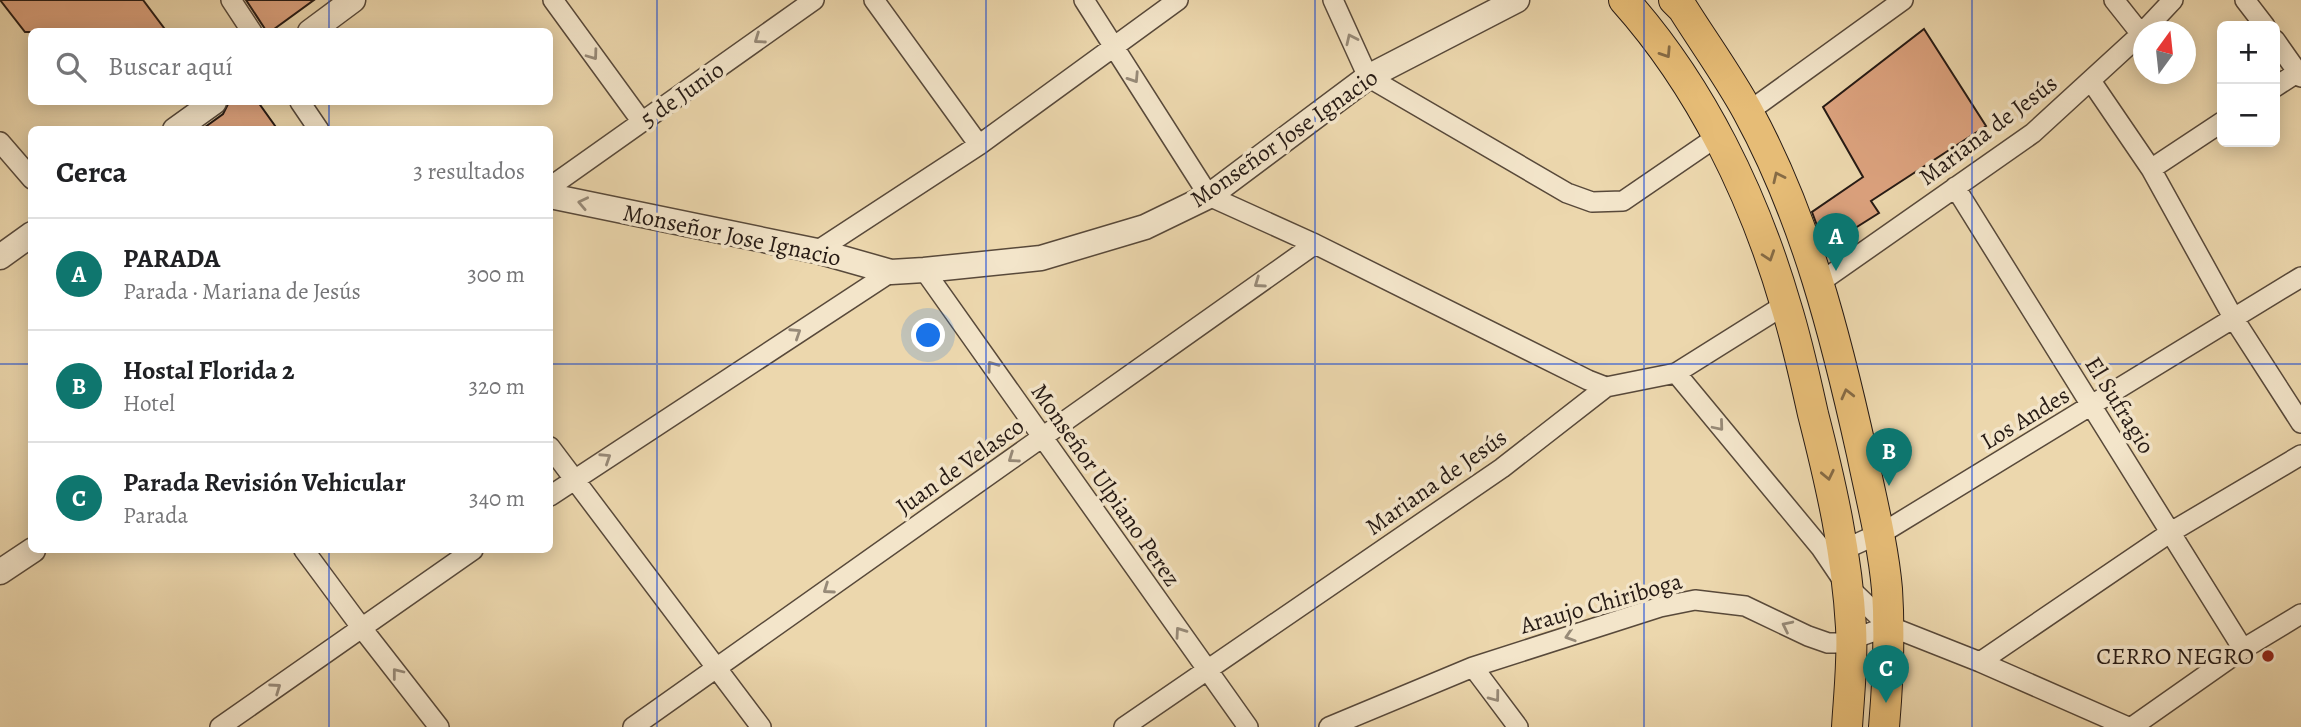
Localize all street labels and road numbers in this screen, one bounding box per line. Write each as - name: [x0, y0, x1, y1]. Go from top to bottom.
- street label: 5 de Junio: [634, 53, 730, 134]
- street label: Monseñor Jose Ignacio: [1184, 61, 1384, 215]
- street label: Mariana de Jesús: [1912, 67, 2064, 193]
- street label: Monseñor Jose Ignacio: [620, 196, 844, 274]
- street label: El Sufragio: [2077, 350, 2163, 460]
- street label: Monseñor Ulpiano Perez: [1024, 377, 1188, 593]
- street label: Los Andes: [1975, 379, 2075, 457]
- street label: Juan de Velasco: [890, 410, 1031, 522]
- street label: Mariana de Jesús: [1359, 421, 1513, 543]
- street label: Araujo Chiriboga: [1515, 564, 1686, 642]

